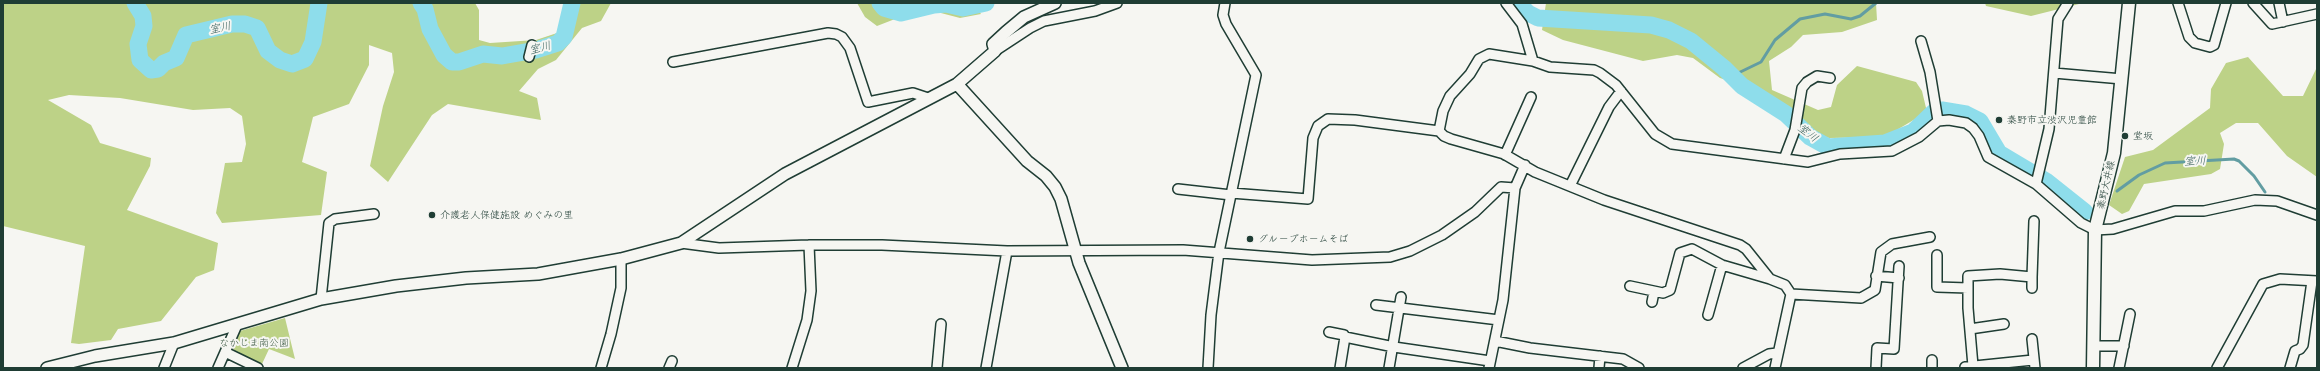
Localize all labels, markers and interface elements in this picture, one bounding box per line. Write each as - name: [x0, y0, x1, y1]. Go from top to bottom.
- water label: 室川: [208, 19, 232, 37]
- water label: 室川: [528, 39, 552, 57]
- place label: 秦野市立渋沢児童館: [2007, 114, 2097, 126]
- marker: 秦野市立渋沢児童館: [1994, 115, 2004, 125]
- water label: 室川: [1795, 121, 1821, 145]
- place label: 堂坂: [2133, 130, 2153, 142]
- marker: 堂坂: [2120, 131, 2130, 141]
- water label: 室川: [2184, 154, 2206, 168]
- street label: 秦野大井線: [2095, 159, 2117, 211]
- place label: 介護老人保健施設 めぐみの里: [440, 209, 573, 221]
- marker: 介護老人保健施設 めぐみの里: [427, 210, 437, 220]
- place label: グループホームそば: [1258, 233, 1348, 245]
- marker: グループホームそば: [1245, 234, 1255, 244]
- park label: なかじま南公園: [219, 337, 289, 349]

